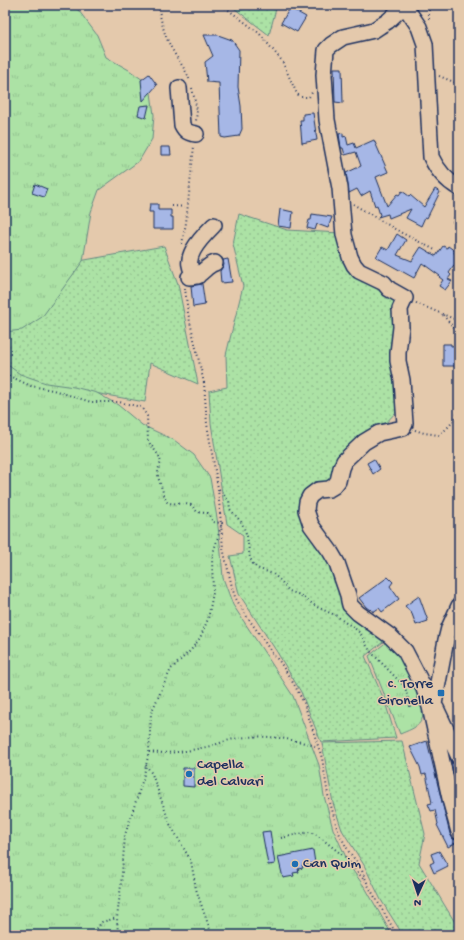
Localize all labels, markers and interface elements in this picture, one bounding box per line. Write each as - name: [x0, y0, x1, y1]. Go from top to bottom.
- place label: c. Torre Gironella: [377, 675, 434, 710]
- marker: c. Torre Gironella: [436, 688, 446, 698]
- place label: Capella del Calvari: [197, 756, 264, 791]
- marker: Capella del Calvari: [184, 769, 194, 779]
- place label: Can Quim: [303, 855, 362, 873]
- marker: Can Quim: [290, 859, 300, 869]
- north arrow: [398, 874, 438, 914]
- text: N: [414, 896, 421, 908]

